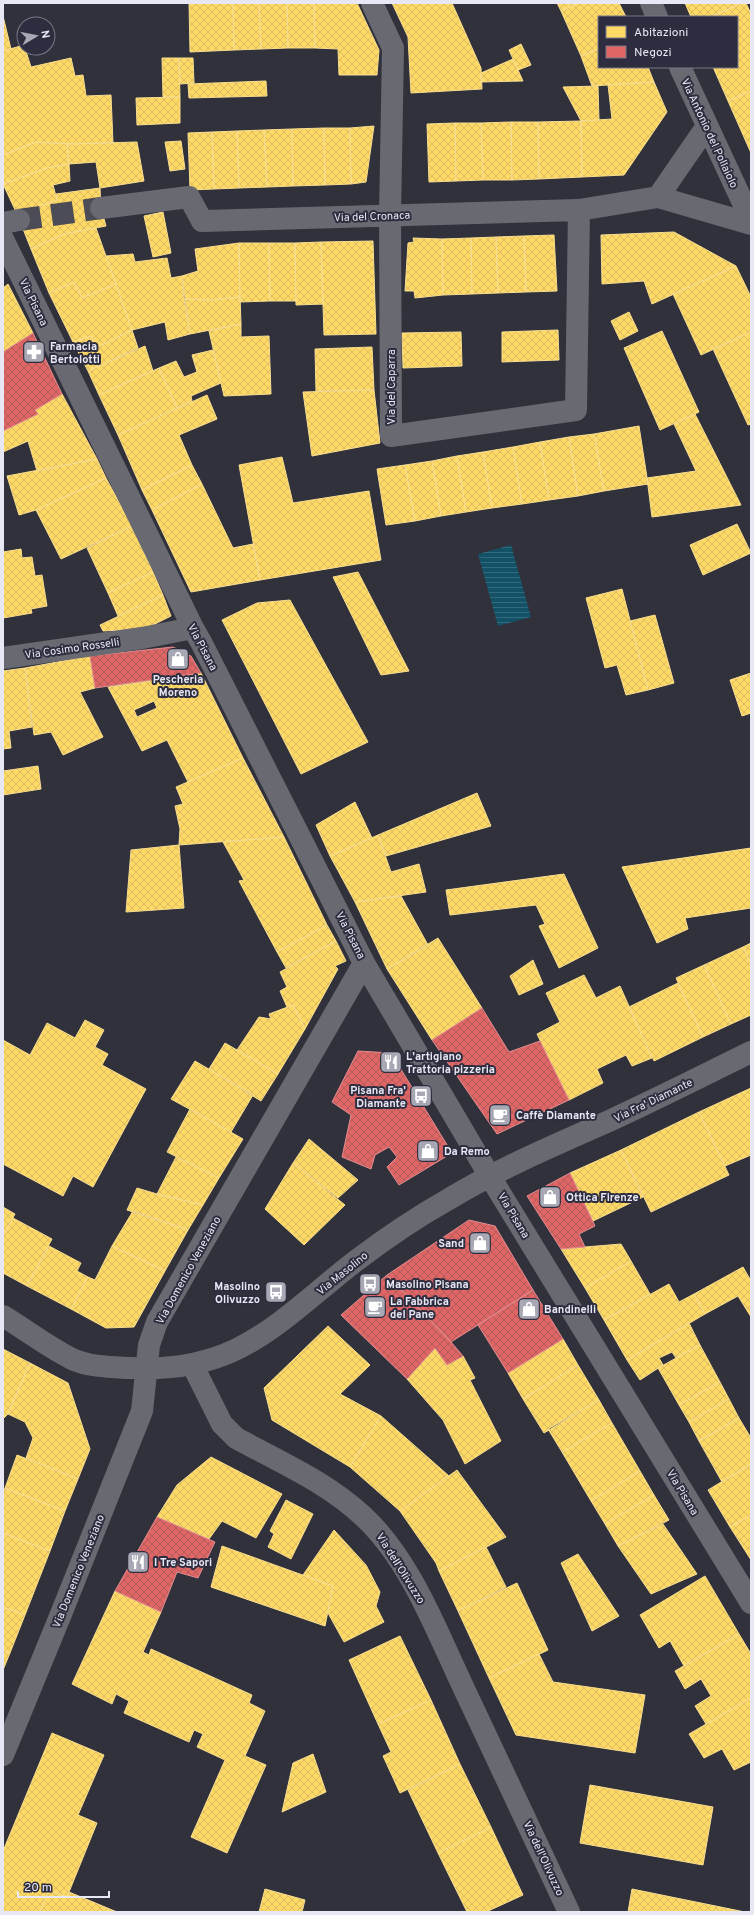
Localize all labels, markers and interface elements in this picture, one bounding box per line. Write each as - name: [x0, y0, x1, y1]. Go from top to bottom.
- north arrow: [16, 16, 56, 56]
- legend: [598, 16, 738, 68]
- text: Abitazioni: [634, 25, 688, 41]
- text: N: [37, 29, 52, 40]
- text: Negozi: [634, 45, 672, 61]
- street label: Via Antonio del Pollaiolo: [678, 76, 741, 190]
- street label: Via del Cronaca: [334, 209, 411, 225]
- street label: Via Pisana: [16, 276, 51, 329]
- pharmacy icon: Farmacia Bertolotti: [21, 339, 47, 365]
- place label: Farmacia Bertolotti: [50, 340, 100, 367]
- street label: Via del Caparra: [385, 349, 399, 425]
- street label: Via Pisana: [184, 622, 220, 673]
- street label: Via Cosimo Rosselli: [24, 635, 120, 663]
- shop icon: Pescheria Moreno: [165, 646, 191, 672]
- place label: Pescheria Moreno: [153, 673, 203, 700]
- street label: Via Pisana: [332, 910, 368, 962]
- restaurant icon: L'artigiano Trattoria pizzeria: [378, 1049, 404, 1075]
- place label: L'artigiano Trattoria pizzeria: [406, 1050, 495, 1077]
- street label: Via Fra' Diamante: [612, 1076, 695, 1126]
- bus stop icon: Pisana Fra' Diamante: [408, 1083, 434, 1109]
- place label: Pisana Fra' Diamante: [350, 1084, 406, 1111]
- cafe icon: Caffè Diamante: [487, 1102, 513, 1128]
- place label: Caffè Diamante: [516, 1109, 596, 1123]
- shop icon: Da Remo: [415, 1138, 441, 1164]
- place label: Da Remo: [444, 1145, 490, 1159]
- shop icon: Ottica Firenze: [537, 1184, 563, 1210]
- street label: Via Pisana: [494, 1190, 532, 1241]
- place label: Ottica Firenze: [566, 1191, 639, 1205]
- street label: Via Domenico Veneziano: [153, 1214, 224, 1327]
- shop icon: Sand: [467, 1230, 493, 1256]
- place label: Sand: [438, 1237, 464, 1251]
- street label: Via Masolino: [314, 1249, 371, 1299]
- bus stop icon: Masolino Pisana: [357, 1271, 383, 1297]
- place label: Masolino Pisana: [386, 1278, 469, 1292]
- bus stop icon: Masolino Olivuzzo: [263, 1279, 289, 1305]
- place label: Masolino Olivuzzo: [214, 1280, 260, 1307]
- cafe icon: La Fabbrica del Pane: [362, 1294, 388, 1320]
- place label: La Fabbrica del Pane: [390, 1295, 449, 1322]
- shop icon: Bandinelli: [516, 1296, 542, 1322]
- place label: Bandinelli: [544, 1303, 596, 1317]
- street label: Via Pisana: [663, 1467, 701, 1518]
- street label: Via Domenico Veneziano: [50, 1513, 108, 1630]
- street label: Via dell'Olivuzzo: [373, 1530, 428, 1607]
- restaurant icon: I Tre Sapori: [125, 1549, 151, 1575]
- place label: I Tre Sapori: [154, 1556, 212, 1570]
- street label: Via dell'Olivuzzo: [520, 1819, 567, 1898]
- scale bar: [18, 1873, 109, 1899]
- text: 20 m: [24, 1880, 52, 1896]

